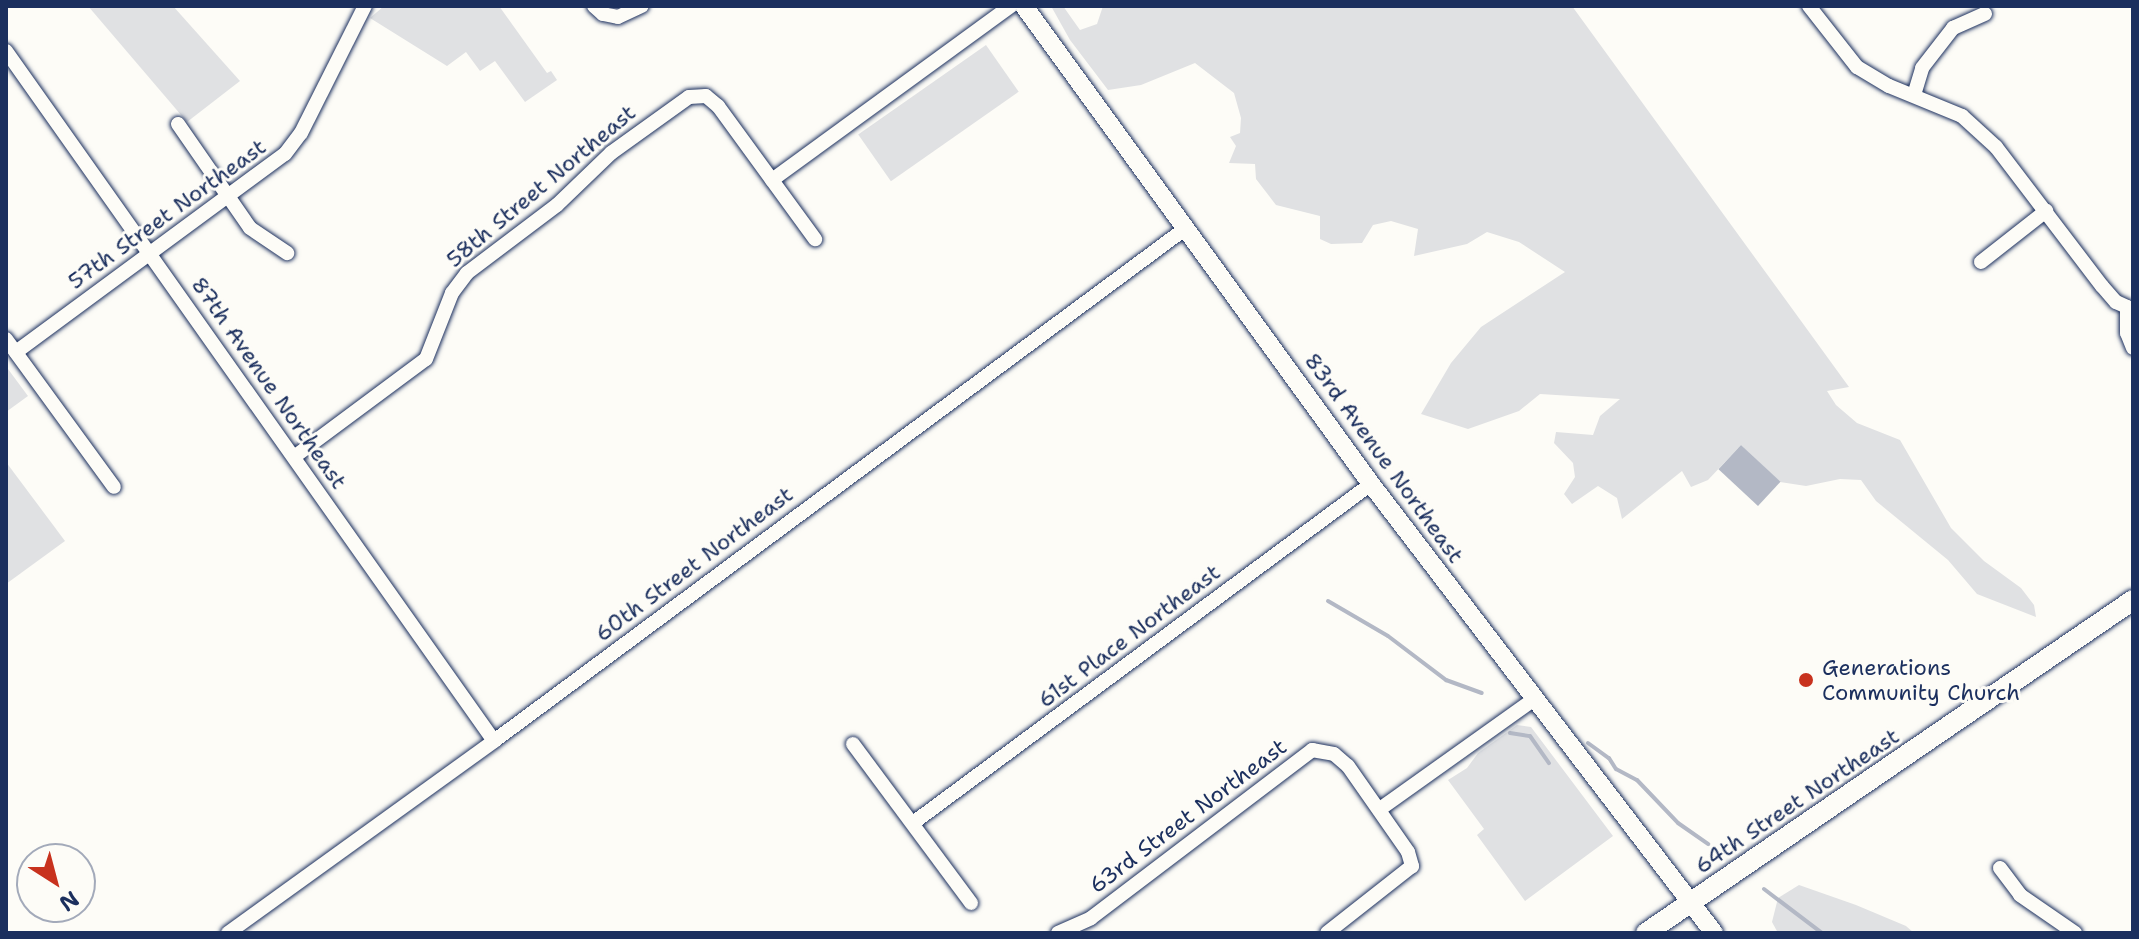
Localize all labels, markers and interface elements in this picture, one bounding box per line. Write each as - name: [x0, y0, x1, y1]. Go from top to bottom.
- street label: 58th Street Northeast: [441, 99, 641, 273]
- street label: 57th Street Northeast: [63, 133, 271, 295]
- street label: 87th Avenue Northeast: [186, 272, 352, 494]
- street label: 83rd Avenue Northeast: [1299, 348, 1469, 568]
- street label: 60th Street Northeast: [590, 481, 798, 647]
- street label: 61st Place Northeast: [1033, 559, 1225, 713]
- place label: Generations Community Church: [1822, 654, 2020, 706]
- marker: Generations Community Church: [1797, 671, 1815, 689]
- street label: 64th Street Northeast: [1690, 723, 1904, 879]
- street label: 63rd Street Northeast: [1084, 733, 1292, 899]
- north arrow: [16, 843, 96, 923]
- text: N: [54, 884, 85, 918]

